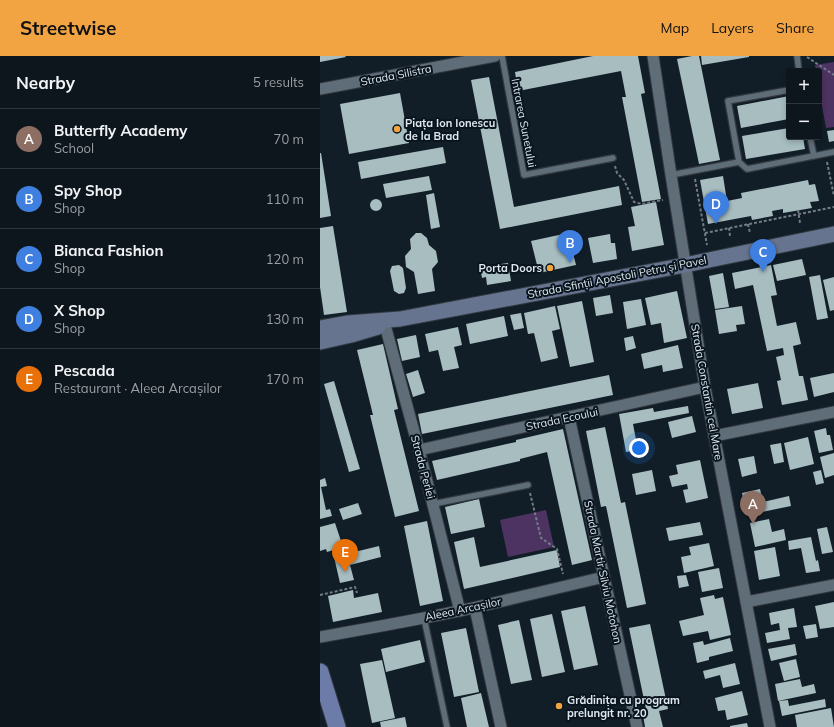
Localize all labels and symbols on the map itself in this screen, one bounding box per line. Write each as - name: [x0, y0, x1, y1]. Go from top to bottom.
- street label: Strada Silistra: [359, 61, 433, 89]
- street label: Intrarea Sunetului: [508, 77, 540, 169]
- place label: Piața Ion Ionescu de la Brad: [405, 116, 495, 143]
- marker: Piața Ion Ionescu de la Brad: [392, 124, 402, 134]
- pin: D: [703, 191, 729, 224]
- pin: B: [557, 230, 583, 263]
- pin: C: [750, 239, 776, 272]
- street label: Strada Sfinții Apostoli Petru și Pavel: [526, 253, 708, 302]
- place label: Porta Doors: [479, 261, 542, 275]
- marker: Porta Doors: [545, 263, 555, 273]
- street label: Strada Constantin cel Mare: [688, 323, 726, 461]
- street label: Strada Ecoului: [525, 405, 599, 433]
- street label: Strada Perlei: [408, 434, 438, 500]
- your location: [629, 438, 649, 458]
- pin: A: [740, 491, 766, 524]
- street label: Strada Martir Silviu Motohon: [581, 499, 625, 645]
- pin: E: [332, 539, 358, 572]
- street label: Aleea Arcașilor: [424, 594, 502, 625]
- place label: Grădinița cu program prelungit nr. 20: [567, 693, 680, 720]
- marker: Grădinița cu program prelungit nr. 20: [554, 701, 564, 711]

